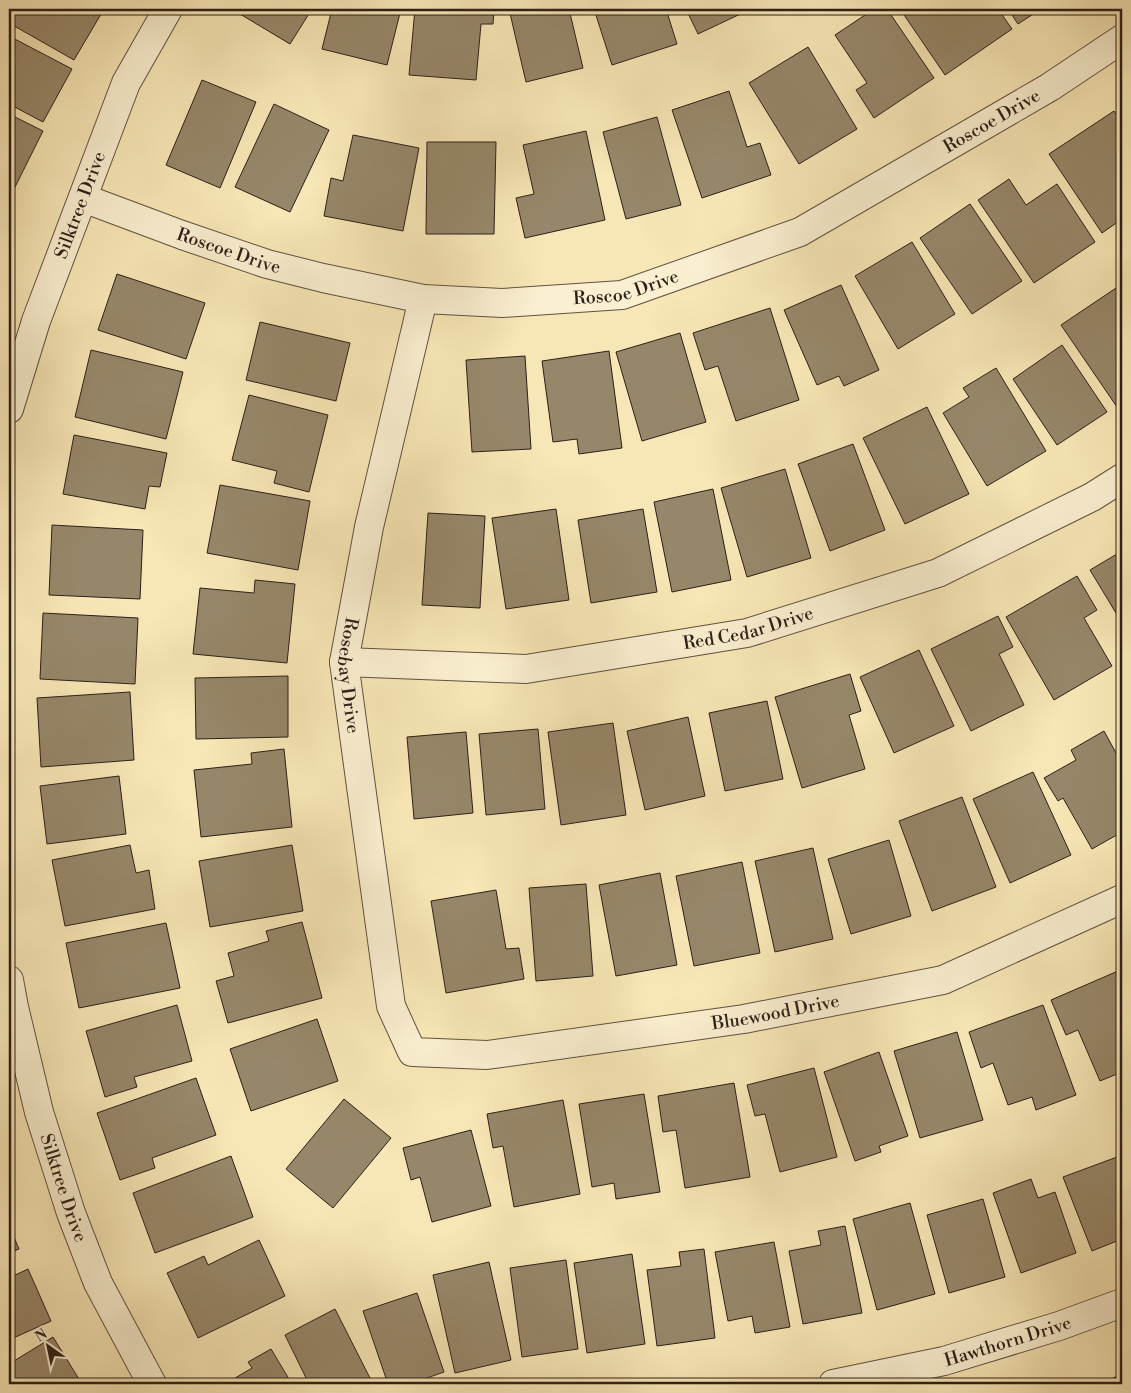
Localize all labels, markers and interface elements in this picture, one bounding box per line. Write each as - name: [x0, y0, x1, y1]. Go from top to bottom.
- street label: Roscoe Drive: [939, 84, 1044, 158]
- street label: Silktree Drive: [50, 148, 111, 262]
- street label: Roscoe Drive: [174, 223, 283, 279]
- street label: Roscoe Drive: [572, 265, 682, 310]
- street label: Red Cedar Drive: [681, 602, 816, 655]
- street label: Rosebay Drive: [331, 615, 365, 735]
- street label: Bluewood Drive: [709, 990, 841, 1036]
- street label: Silktree Drive: [35, 1131, 92, 1245]
- street label: Hawthorn Drive: [942, 1311, 1075, 1372]
- north arrow: [22, 1320, 72, 1370]
- text: N: [32, 1325, 51, 1347]

